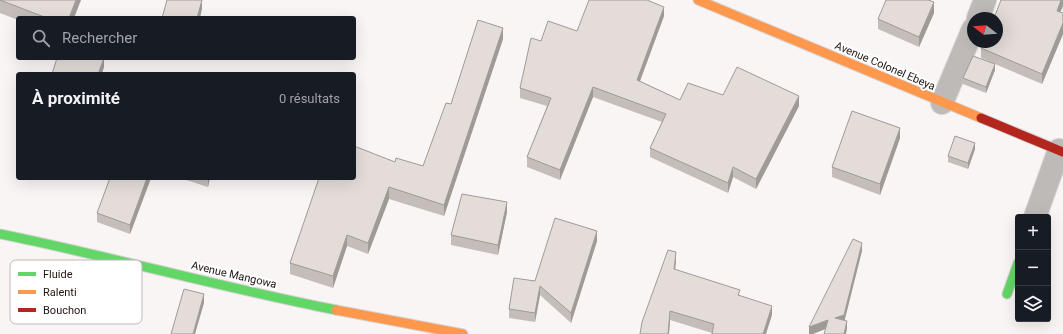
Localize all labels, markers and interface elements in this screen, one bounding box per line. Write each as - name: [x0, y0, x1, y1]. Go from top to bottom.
- north arrow: [967, 12, 1003, 48]
- search box: [16, 16, 356, 60]
- icon: search: [30, 27, 52, 49]
- text: Rechercher: [62, 29, 137, 47]
- street label: Avenue Colonel Ebeya: [833, 39, 937, 93]
- text: À proximité: [32, 88, 120, 108]
- text: 0 résultats: [279, 91, 340, 106]
- map controls: [1015, 214, 1051, 322]
- button: +: [1015, 214, 1051, 250]
- button: −: [1015, 250, 1051, 286]
- street label: Avenue Mangowa: [190, 259, 278, 291]
- legend: [10, 260, 142, 324]
- text: Fluide: [43, 268, 73, 281]
- text: Ralenti: [43, 286, 77, 299]
- button: layers: [1015, 286, 1051, 322]
- text: Bouchon: [43, 304, 86, 317]

